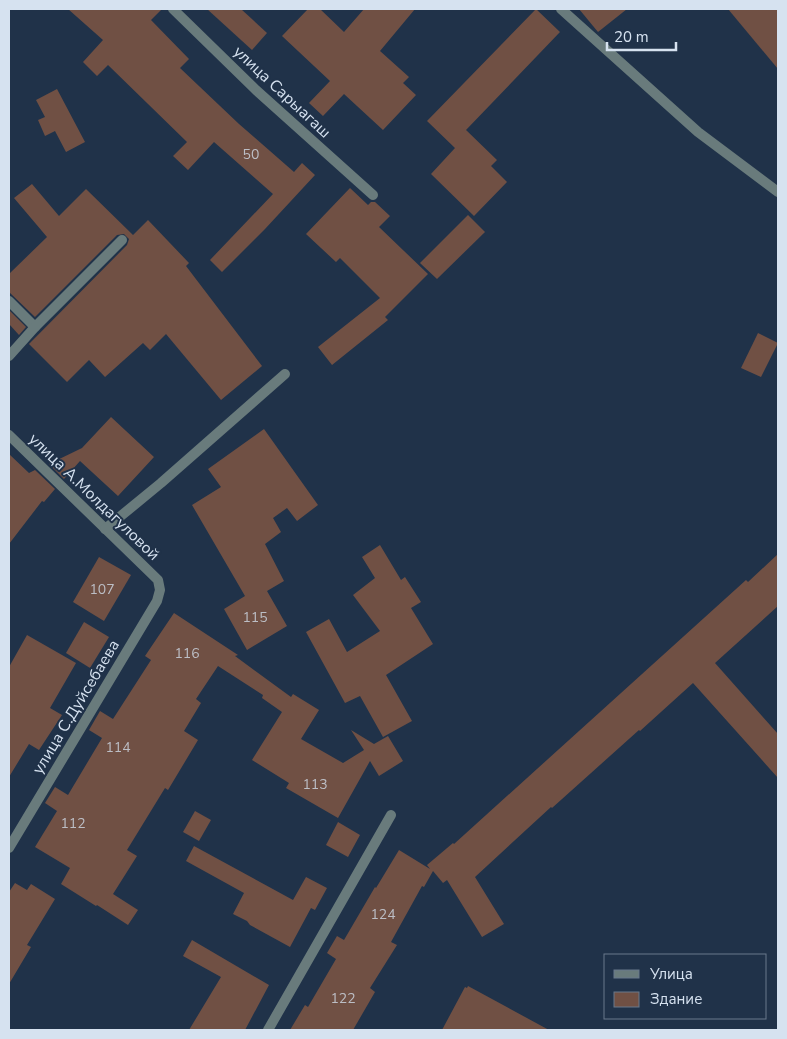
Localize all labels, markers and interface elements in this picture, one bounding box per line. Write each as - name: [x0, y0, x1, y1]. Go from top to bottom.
- scale bar: [607, 20, 676, 52]
- text: 20 m: [614, 27, 649, 47]
- street label: улица Сарыагаш: [228, 41, 336, 143]
- house number: 50: [243, 145, 259, 164]
- street label: улица А.Молдагуловой: [24, 428, 164, 566]
- house number: 107: [89, 580, 115, 599]
- house number: 115: [242, 608, 268, 627]
- street label: улица С.Дуйсебаева: [27, 636, 125, 778]
- house number: 116: [174, 644, 200, 663]
- house number: 114: [105, 738, 131, 757]
- house number: 113: [302, 775, 328, 794]
- house number: 112: [60, 814, 86, 833]
- house number: 124: [370, 905, 396, 924]
- legend: [604, 954, 767, 1019]
- text: Улица: [649, 964, 693, 984]
- house number: 122: [330, 989, 356, 1008]
- text: Здание: [650, 989, 702, 1009]

